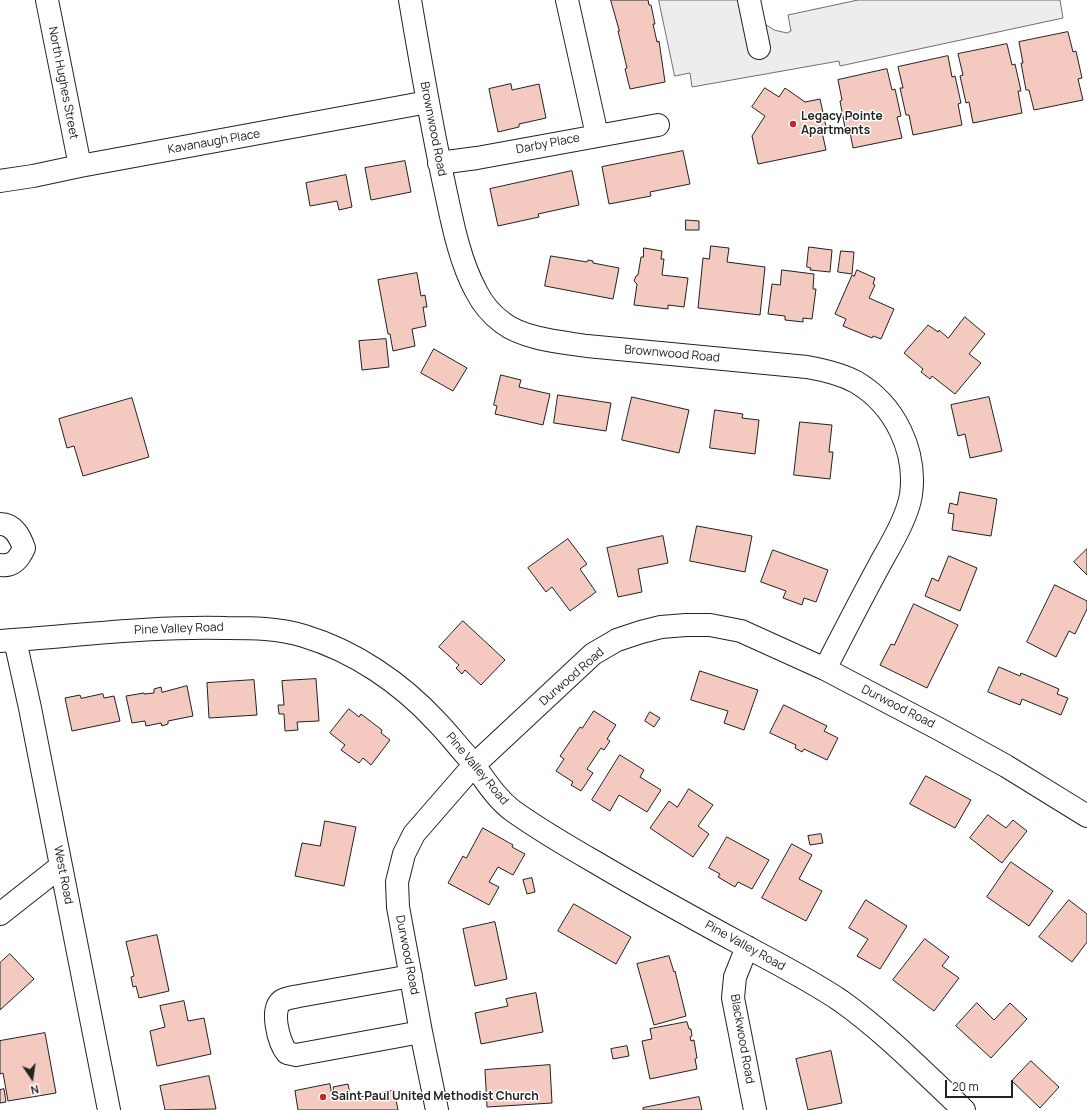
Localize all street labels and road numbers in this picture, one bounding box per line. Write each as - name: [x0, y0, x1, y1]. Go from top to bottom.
- street label: North Hughes Street: [45, 25, 81, 141]
- street label: Brownwood Road: [417, 81, 449, 177]
- street label: Kavanaugh Place: [167, 127, 261, 157]
- street label: Darby Place: [515, 131, 581, 157]
- street label: Brownwood Road: [624, 343, 720, 365]
- street label: Pine Valley Road: [134, 620, 224, 638]
- street label: Durwood Road: [537, 645, 607, 709]
- street label: Durwood Road: [859, 682, 937, 732]
- street label: Pine Valley Road: [443, 730, 511, 808]
- street label: West Road: [50, 844, 76, 906]
- street label: Durwood Road: [392, 914, 422, 996]
- street label: Pine Valley Road: [702, 918, 788, 974]
- street label: Blackwood Road: [727, 993, 757, 1085]

